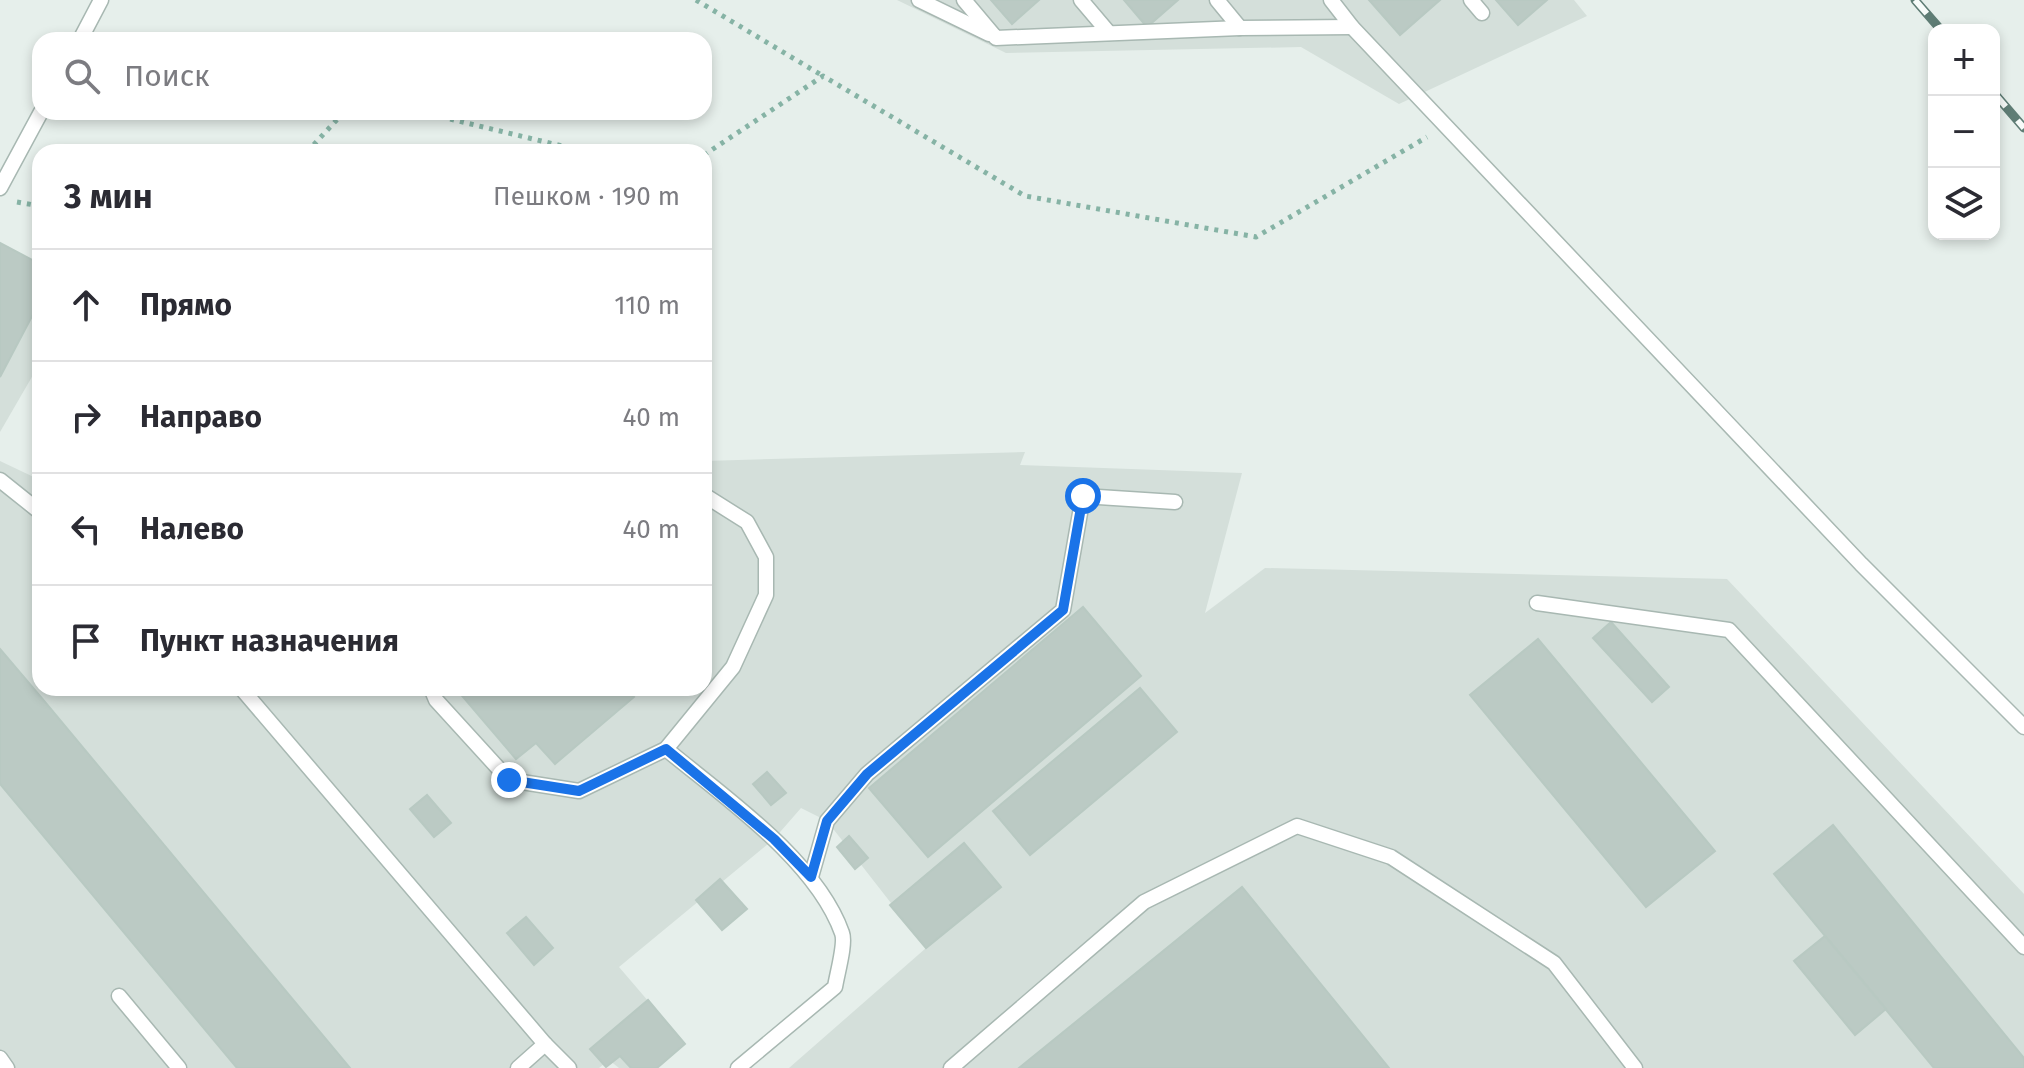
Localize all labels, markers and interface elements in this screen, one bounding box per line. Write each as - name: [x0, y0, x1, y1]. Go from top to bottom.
- map controls: [1928, 24, 2000, 240]
- button: +: [1928, 24, 2000, 96]
- search box: [32, 32, 712, 120]
- icon: search: [60, 54, 104, 98]
- text: Поиск: [124, 58, 210, 94]
- button: −: [1928, 96, 2000, 168]
- button: layers: [1928, 168, 2000, 240]
- text: 3 мин: [64, 176, 153, 217]
- text: Пешком · 190 m: [493, 181, 680, 212]
- icon: ahead: [64, 283, 108, 327]
- text: Прямо: [140, 287, 232, 323]
- text: 110 m: [614, 290, 680, 321]
- icon: right: [64, 395, 108, 439]
- text: Направо: [140, 399, 262, 435]
- text: 40 m: [622, 402, 680, 433]
- route start: [1065, 478, 1101, 514]
- icon: left: [64, 507, 108, 551]
- text: Налево: [140, 511, 244, 547]
- text: 40 m: [622, 514, 680, 545]
- icon: arrive: [64, 619, 108, 663]
- text: Пункт назначения: [140, 623, 399, 659]
- route end: [491, 762, 527, 798]

